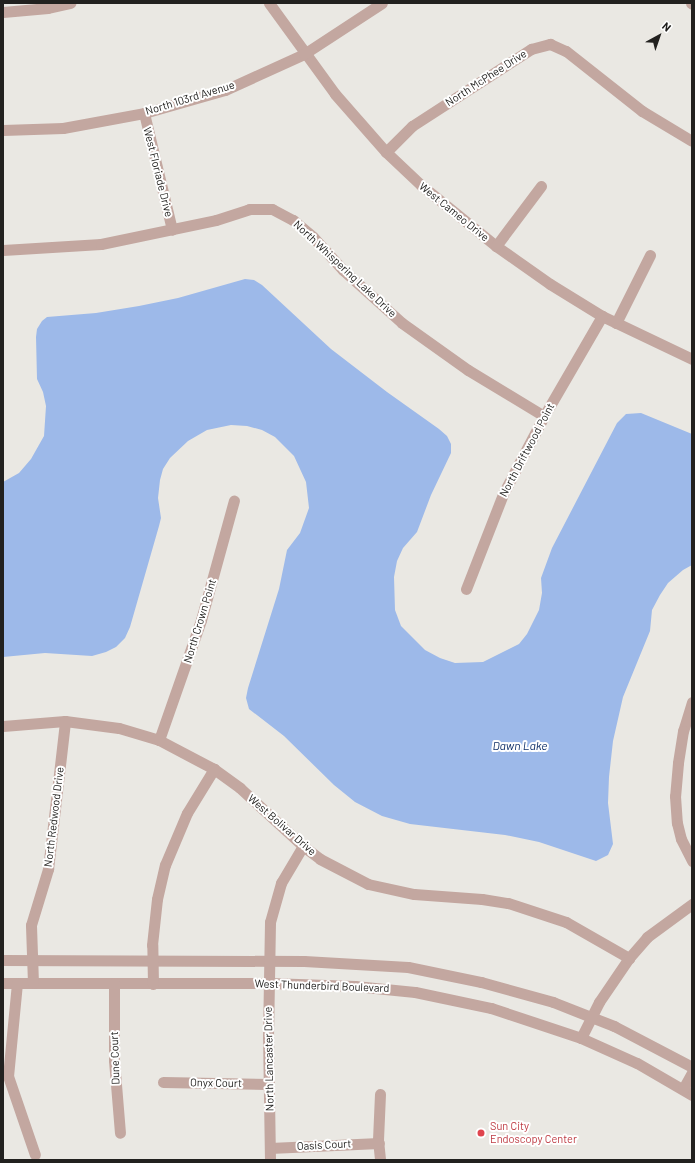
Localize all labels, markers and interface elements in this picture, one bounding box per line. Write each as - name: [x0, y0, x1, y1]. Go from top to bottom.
- north arrow: [639, 16, 679, 56]
- text: N: [660, 19, 674, 34]
- street label: North McPhee Drive: [443, 47, 529, 109]
- street label: North 103rd Avenue: [144, 78, 236, 118]
- street label: West Floriade Drive: [140, 126, 176, 218]
- street label: West Cameo Drive: [416, 180, 492, 244]
- street label: North Whispering Lake Drive: [291, 218, 399, 320]
- street label: North Driftwood Point: [497, 401, 557, 499]
- street label: North Crown Point: [181, 577, 219, 665]
- water label: Dawn Lake: [492, 739, 548, 753]
- street label: North Redwood Drive: [41, 766, 67, 868]
- street label: West Bolivar Drive: [245, 792, 319, 858]
- street label: West Thunderbird Boulevard: [254, 977, 390, 995]
- street label: North Lancaster Drive: [261, 1007, 277, 1111]
- street label: Dune Court: [107, 1031, 123, 1085]
- street label: Onyx Court: [190, 1076, 242, 1090]
- place label: Sun City Endoscopy Center: [490, 1120, 577, 1146]
- marker: Sun City Endoscopy Center: [475, 1127, 487, 1139]
- street label: Oasis Court: [296, 1137, 352, 1153]

